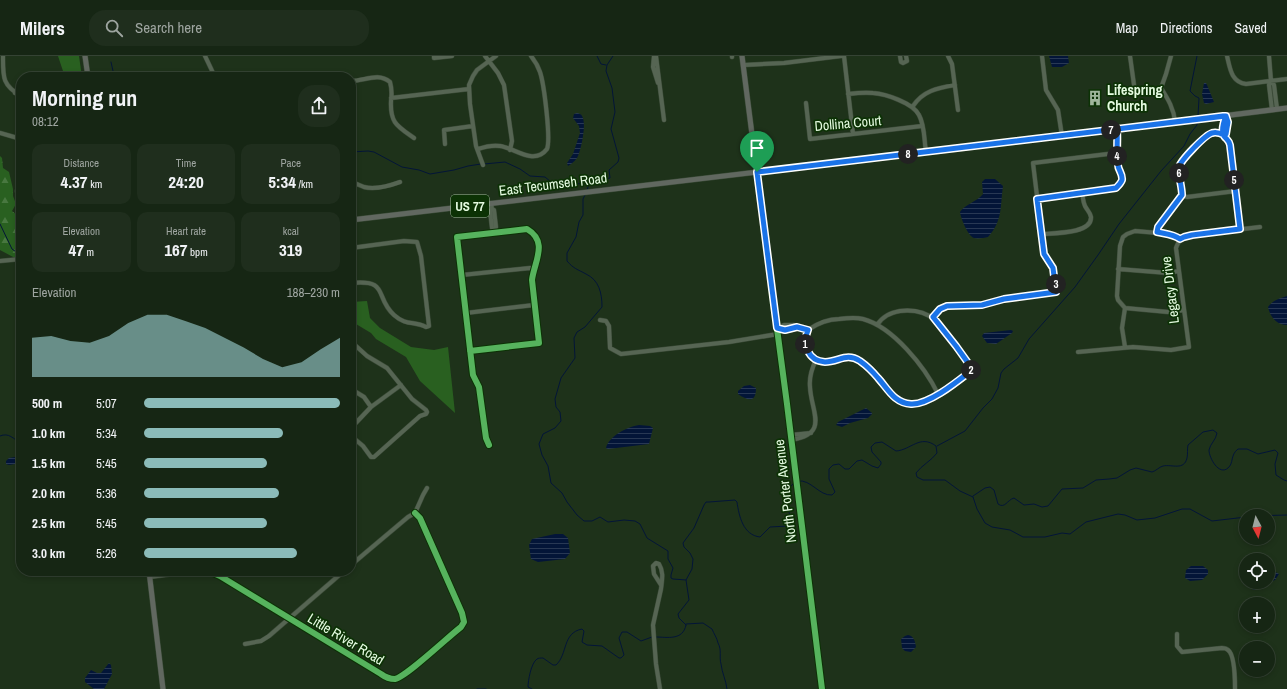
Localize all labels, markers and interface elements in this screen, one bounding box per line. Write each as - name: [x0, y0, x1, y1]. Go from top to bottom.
- search box: [89, 10, 369, 46]
- text: Milers: [20, 15, 65, 41]
- icon: search: [103, 17, 125, 39]
- text: Search here: [135, 17, 202, 38]
- text: Map: [1116, 19, 1138, 37]
- text: Directions: [1160, 19, 1212, 37]
- text: Saved: [1234, 19, 1267, 37]
- place label: Lifespring Church: [1107, 81, 1163, 115]
- text: Morning run: [32, 83, 137, 113]
- button: share: [298, 85, 340, 127]
- building icon: Lifespring Church: [1086, 89, 1104, 107]
- street label: Dollina Court: [814, 111, 882, 135]
- text: 08:12: [32, 113, 59, 130]
- pin: 7: [1101, 120, 1121, 140]
- text: 7: [1108, 123, 1114, 137]
- pin: [740, 131, 774, 172]
- icon: arrive: [746, 137, 768, 159]
- pin: 8: [898, 144, 918, 164]
- pin: 4: [1107, 146, 1127, 166]
- text: 8: [905, 147, 911, 161]
- text: 4: [1114, 149, 1120, 163]
- text: Distance: [64, 156, 99, 170]
- text: Time: [176, 156, 196, 170]
- text: Pace: [280, 156, 301, 170]
- pin: 6: [1169, 163, 1189, 183]
- text: 6: [1176, 166, 1182, 180]
- street label: East Tecumseh Road: [498, 168, 608, 200]
- text: 4.37: [60, 170, 88, 193]
- text: 24:20: [168, 170, 204, 193]
- text: 5:34: [268, 170, 296, 193]
- pin: 5: [1224, 170, 1244, 190]
- text: 5: [1231, 173, 1237, 187]
- text: km: [88, 177, 102, 191]
- text: /km: [296, 177, 313, 191]
- road number: US 77: [451, 195, 489, 217]
- text: Elevation: [63, 224, 100, 238]
- text: Heart rate: [166, 224, 206, 238]
- text: kcal: [283, 224, 299, 238]
- text: 47: [69, 238, 84, 261]
- text: 167: [164, 238, 188, 261]
- text: 319: [279, 238, 302, 261]
- text: m: [84, 245, 94, 259]
- text: bpm: [188, 245, 208, 259]
- street label: Legacy Drive: [1157, 255, 1183, 325]
- pin: 3: [1046, 274, 1066, 294]
- text: 3: [1053, 277, 1059, 291]
- text: Elevation: [32, 284, 76, 301]
- text: 188–230 m: [287, 284, 340, 301]
- pin: 1: [795, 334, 815, 354]
- text: 1: [802, 337, 808, 351]
- pin: 2: [961, 360, 981, 380]
- text: 2: [968, 363, 974, 377]
- text: 500 m: [32, 395, 62, 412]
- text: 5:07: [96, 395, 117, 412]
- text: 1.0 km: [32, 425, 65, 442]
- text: 5:34: [96, 425, 117, 442]
- street label: North Porter Avenue: [770, 438, 800, 544]
- text: 1.5 km: [32, 455, 65, 472]
- text: 5:45: [96, 455, 117, 472]
- text: 2.0 km: [32, 485, 65, 502]
- text: 5:36: [96, 485, 117, 502]
- north arrow: [1239, 509, 1275, 545]
- map controls: [1239, 509, 1275, 677]
- text: 2.5 km: [32, 515, 65, 532]
- text: 5:45: [96, 515, 117, 532]
- text: 3.0 km: [32, 545, 65, 562]
- text: 5:26: [96, 545, 117, 562]
- button: locate: [1239, 553, 1275, 589]
- button: +: [1239, 597, 1275, 633]
- street label: Little River Road: [304, 609, 388, 669]
- button: −: [1239, 641, 1275, 677]

